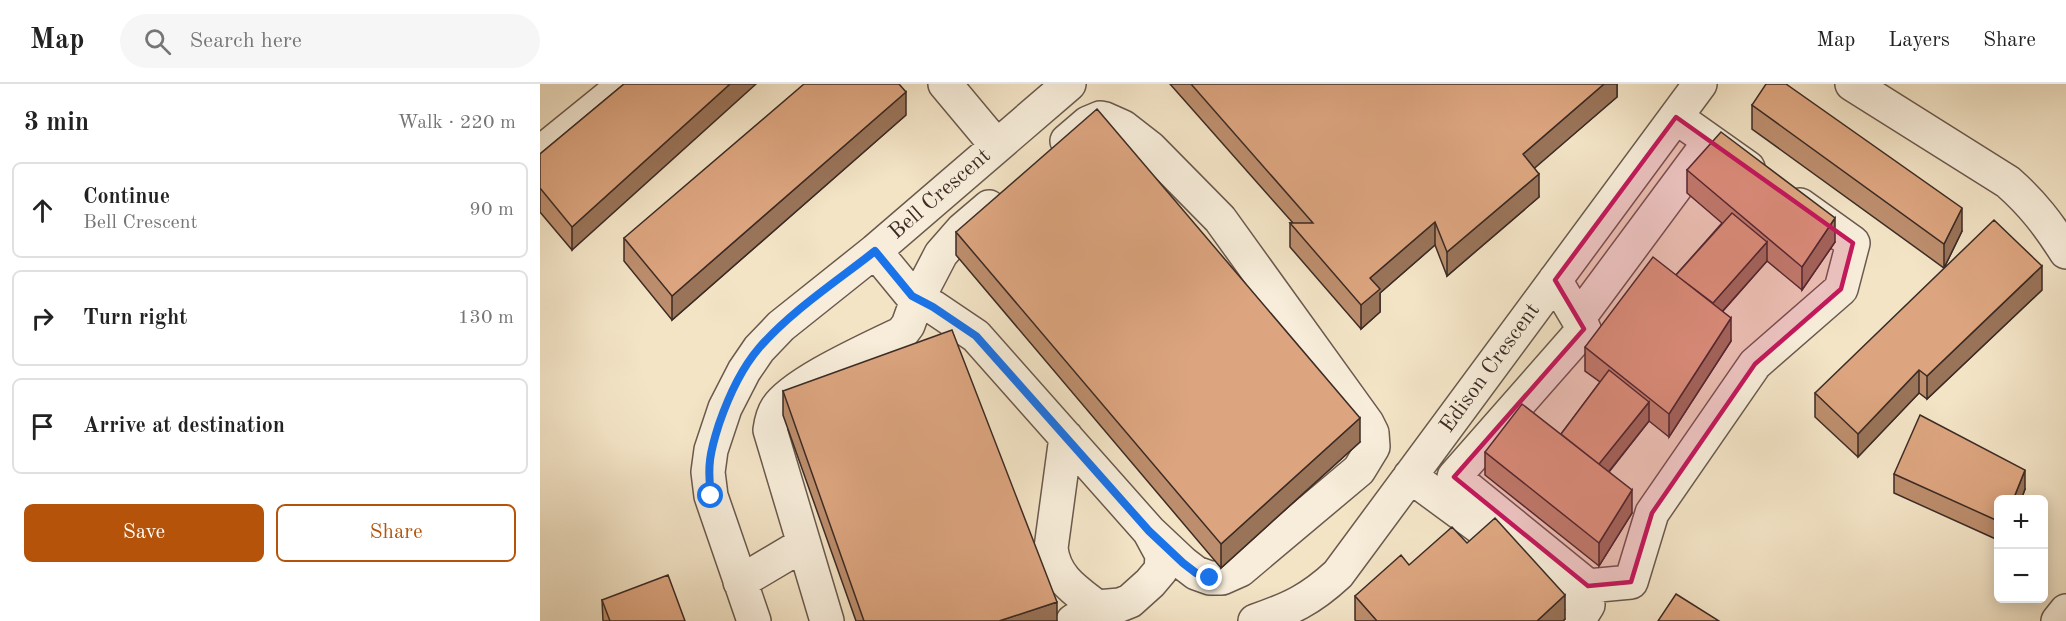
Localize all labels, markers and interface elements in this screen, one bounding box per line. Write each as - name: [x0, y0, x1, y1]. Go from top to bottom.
- search box: [120, 14, 540, 68]
- icon: search: [141, 25, 174, 58]
- text: Map: [30, 27, 84, 55]
- text: Search here: [189, 30, 302, 52]
- text: Map: [1816, 30, 1855, 51]
- text: Layers: [1888, 30, 1950, 51]
- text: Share: [1983, 30, 2036, 51]
- text: 3 min: [24, 110, 89, 136]
- text: Walk · 220 m: [397, 113, 516, 133]
- street label: Bell Crescent: [885, 144, 995, 244]
- text: Continue: [83, 186, 170, 208]
- icon: ahead: [26, 194, 59, 227]
- text: 90 m: [469, 200, 514, 220]
- text: Bell Crescent: [83, 213, 198, 233]
- street label: Edison Crescent: [1436, 299, 1544, 437]
- icon: right: [26, 302, 59, 335]
- text: Turn right: [83, 307, 187, 329]
- text: 130 m: [458, 308, 514, 328]
- icon: arrive: [26, 410, 59, 443]
- text: Arrive at destination: [83, 415, 285, 437]
- route start: [697, 482, 723, 508]
- map controls: [1994, 495, 2048, 603]
- button: +: [1994, 495, 2048, 549]
- button: Save: [24, 504, 264, 562]
- button: Share: [276, 504, 516, 562]
- button: −: [1994, 549, 2048, 603]
- route end: [1196, 564, 1222, 590]

